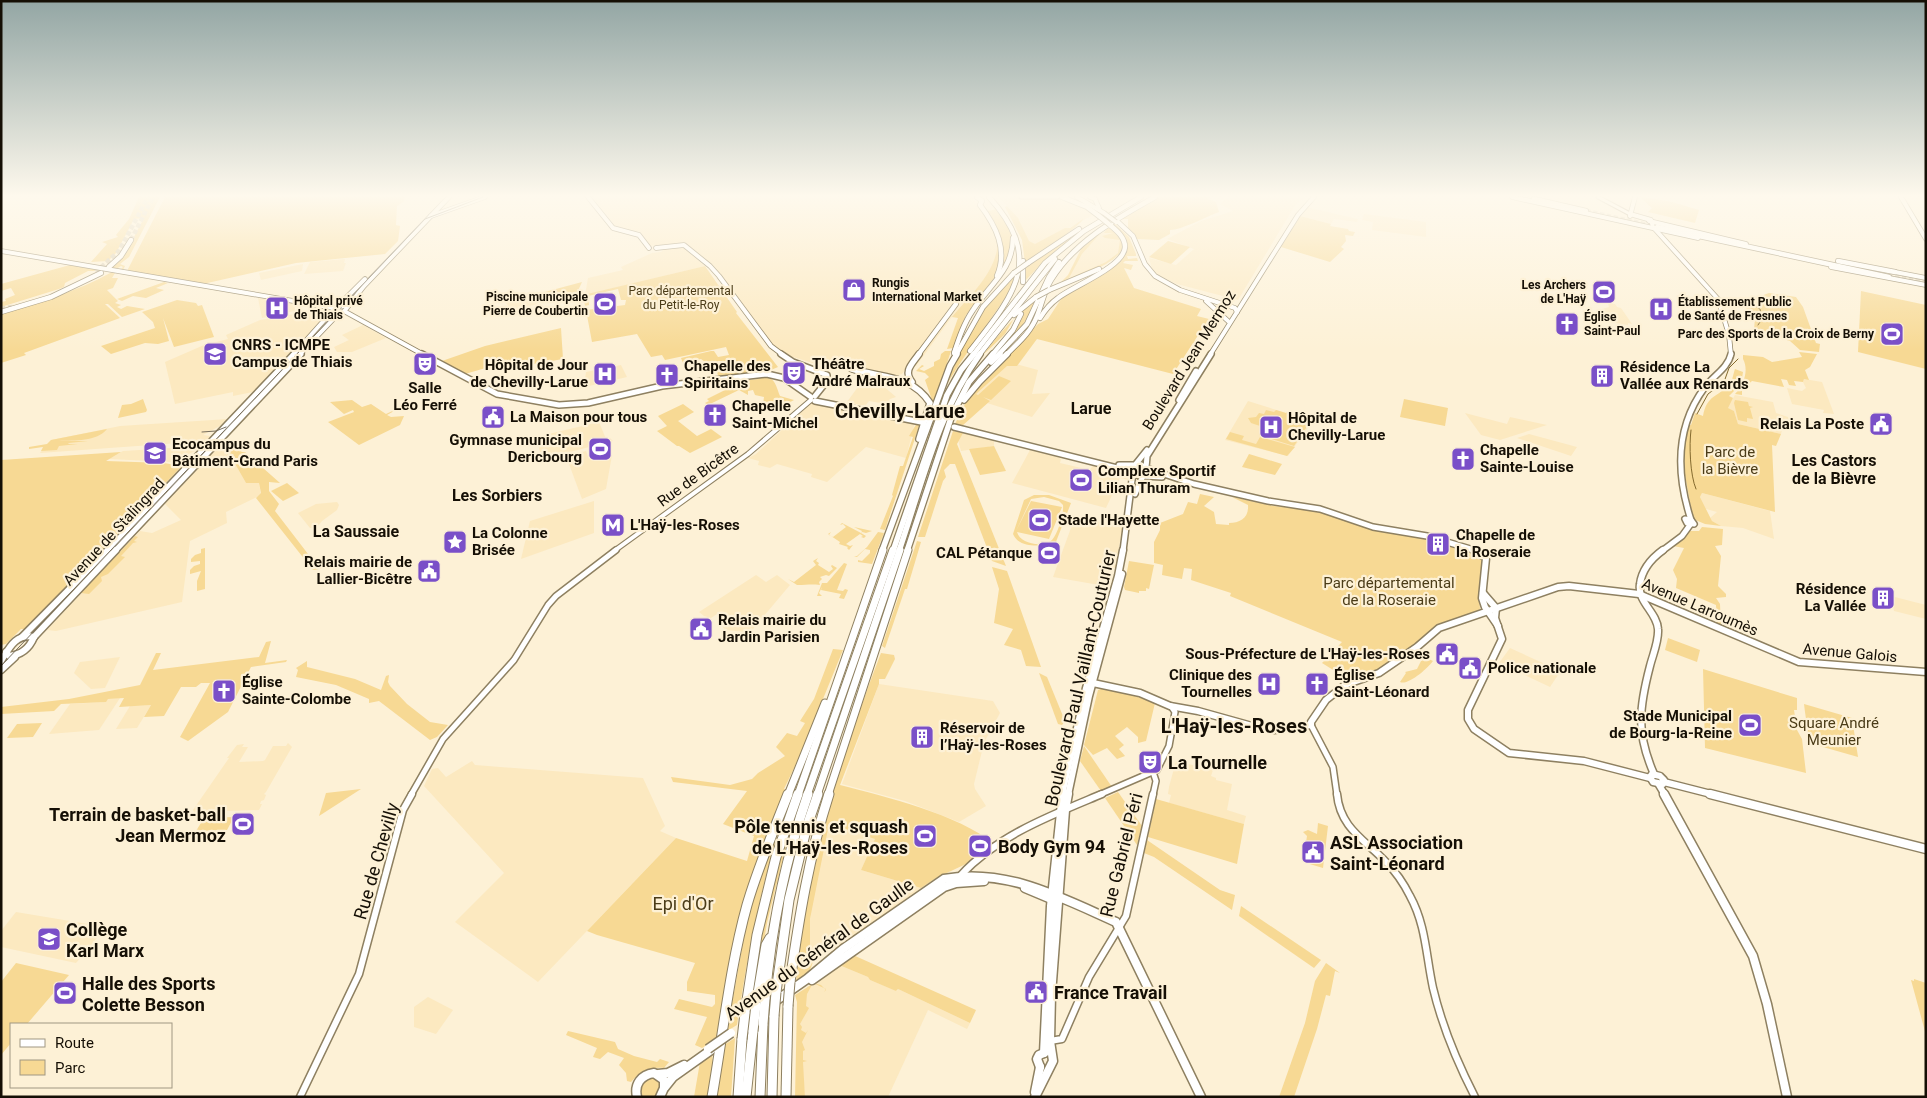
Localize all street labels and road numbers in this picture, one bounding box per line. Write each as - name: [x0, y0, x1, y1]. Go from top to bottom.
- street label: Boulevard Jean Mermoz: [1139, 287, 1239, 433]
- street label: Rue de Bicêtre: [654, 440, 742, 510]
- street label: Avenue de Stalingrad: [60, 475, 168, 589]
- street label: Boulevard Paul Vaillant-Couturier: [1040, 548, 1120, 808]
- street label: Avenue Larroumès: [1639, 574, 1761, 640]
- street label: Avenue Galois: [1802, 640, 1898, 666]
- street label: Rue Gabriel Péri: [1095, 791, 1147, 919]
- street label: Rue de Chevilly: [349, 800, 403, 922]
- street label: Avenue du Général de Gaulle: [721, 874, 917, 1024]

